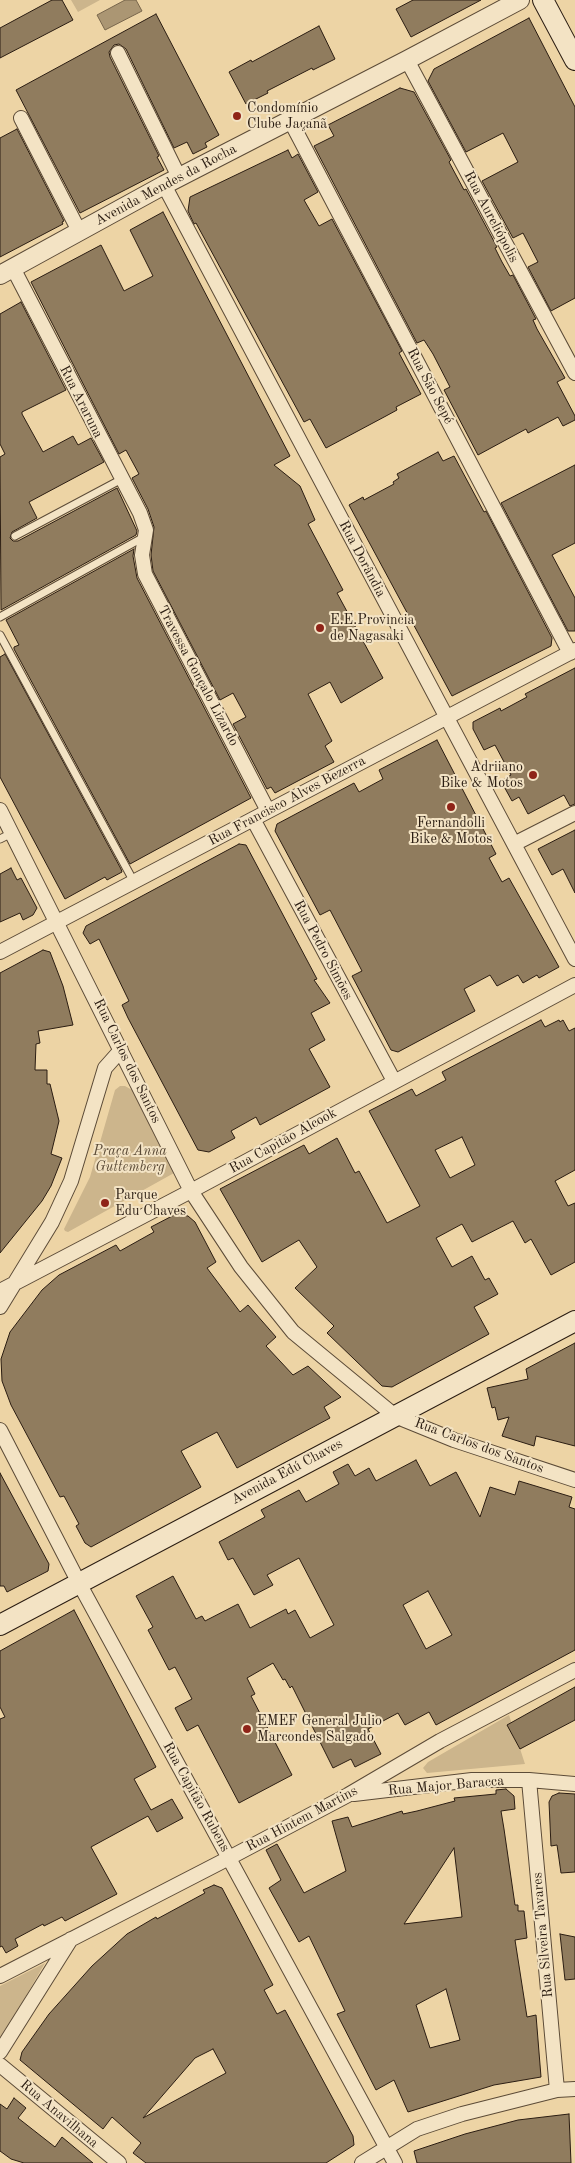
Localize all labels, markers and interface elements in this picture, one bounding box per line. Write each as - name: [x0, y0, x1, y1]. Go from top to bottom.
- place label: Condomínio Clube Jaçanã: [247, 100, 327, 132]
- marker: Condomínio Clube Jaçanã: [231, 110, 243, 122]
- street label: Avenida Mendes da Rocha: [92, 141, 240, 229]
- street label: Rua Aureliópolis: [460, 168, 522, 266]
- street label: Rua São Sepé: [403, 345, 457, 427]
- street label: Rua Araruna: [55, 363, 107, 441]
- street label: Rua Dorândia: [335, 518, 389, 600]
- street label: Travessa Gonçalo Lizardo: [154, 603, 242, 749]
- place label: E.E.Provincia de Nagasaki: [330, 612, 414, 644]
- marker: E.E.Provincia de Nagasaki: [314, 622, 326, 634]
- street label: Rua Francisco Alves Bezerra: [205, 752, 369, 850]
- place label: Adriiano Bike & Motos: [440, 759, 523, 792]
- marker: Adriiano Bike & Motos: [527, 769, 539, 781]
- marker: Fernandolli Bike & Motos: [445, 801, 457, 813]
- place label: Fernandolli Bike & Motos: [410, 815, 492, 848]
- street label: Rua Pedro Simões: [290, 897, 356, 1003]
- street label: Rua Carlos dos Santos: [90, 996, 164, 1126]
- street label: Rua Capitão Alcook: [226, 1105, 340, 1177]
- park label: Praça Anna Guttemberg: [93, 1143, 167, 1176]
- place label: Parque Edu Chaves: [115, 1187, 186, 1220]
- marker: Parque Edu Chaves: [99, 1197, 111, 1209]
- street label: Rua Carlos dos Santos: [412, 1415, 546, 1477]
- street label: Avenida Edú Chaves: [229, 1436, 345, 1508]
- place label: EMEF General Julio Marcondes Salgado: [257, 1713, 382, 1745]
- marker: EMEF General Julio Marcondes Salgado: [241, 1723, 253, 1735]
- street label: Rua Capitão Rubens: [159, 1739, 233, 1855]
- street label: Rua Major Baracca: [387, 1773, 505, 1799]
- street label: Rua Hintem Martins: [243, 1783, 361, 1855]
- street label: Rua Silveira Tavares: [529, 1872, 557, 1998]
- street label: Rua Anavilhana: [16, 2076, 102, 2152]

